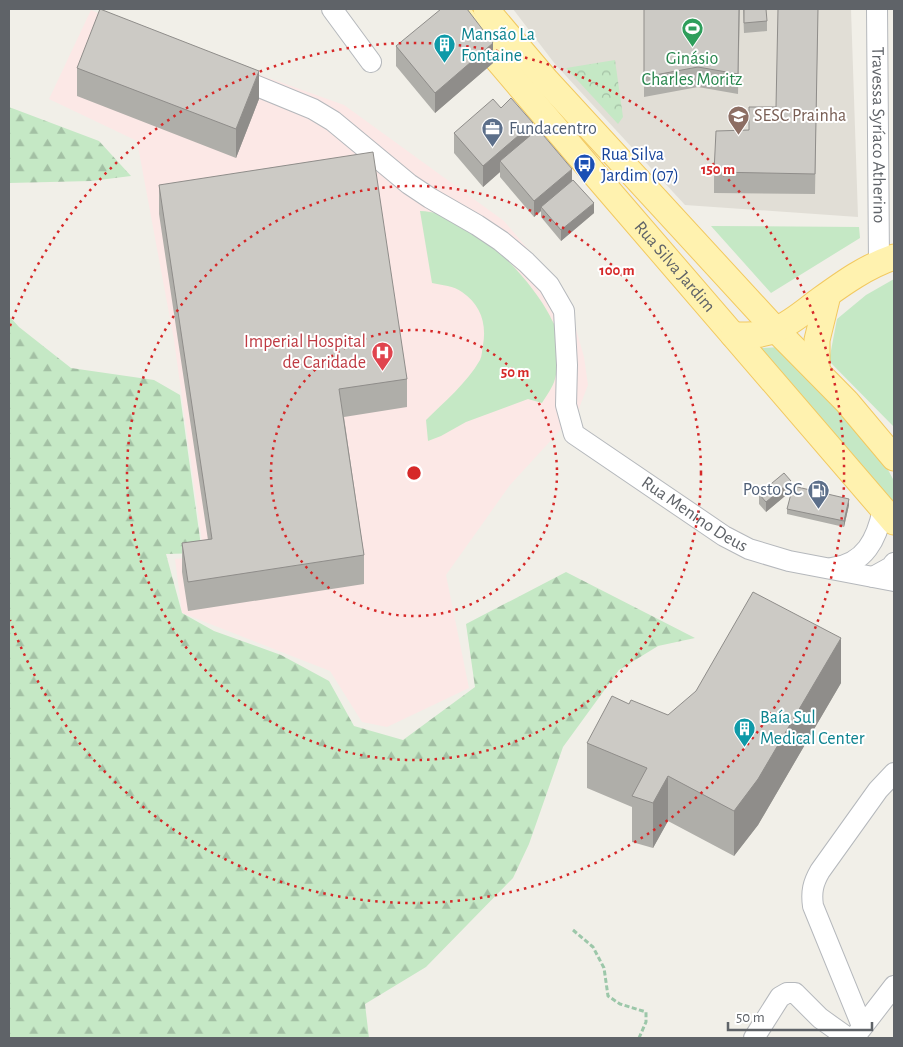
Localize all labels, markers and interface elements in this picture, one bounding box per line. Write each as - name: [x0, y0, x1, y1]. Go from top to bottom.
- sports icon: Ginásio Charles Moritz: [680, 17, 704, 48]
- place label: Mansão La Fontaine: [461, 26, 535, 65]
- building icon: Mansão La Fontaine: [433, 33, 457, 64]
- street label: Travessa Syríaco Atherino: [868, 47, 888, 224]
- place label: Ginásio Charles Moritz: [642, 50, 742, 89]
- school or university icon: SESC Prainha: [726, 104, 750, 135]
- place label: SESC Prainha: [754, 107, 846, 125]
- office icon: Fundacentro: [481, 117, 505, 148]
- place label: Fundacentro: [509, 120, 597, 138]
- place label: Rua Silva Jardim (07): [601, 146, 679, 185]
- bus stop icon: Rua Silva Jardim (07): [573, 153, 597, 184]
- text: 150 m: [701, 162, 735, 177]
- street label: Rua Silva Jardim: [631, 218, 718, 316]
- text: 100 m: [599, 263, 635, 278]
- place label: Imperial Hospital de Caridade: [244, 333, 366, 372]
- hospital icon: Imperial Hospital de Caridade: [370, 340, 394, 371]
- text: 50 m: [501, 365, 529, 380]
- centre of rings: [405, 464, 423, 482]
- street label: Rua Menino Deus: [638, 474, 750, 556]
- fuel station icon: Posto SC: [806, 478, 830, 509]
- place label: Posto SC: [743, 481, 802, 499]
- place label: Baía Sul Medical Center: [760, 709, 865, 748]
- building icon: Baía Sul Medical Center: [732, 716, 756, 747]
- scale bar: [728, 1000, 872, 1032]
- text: 50 m: [736, 1010, 765, 1025]

